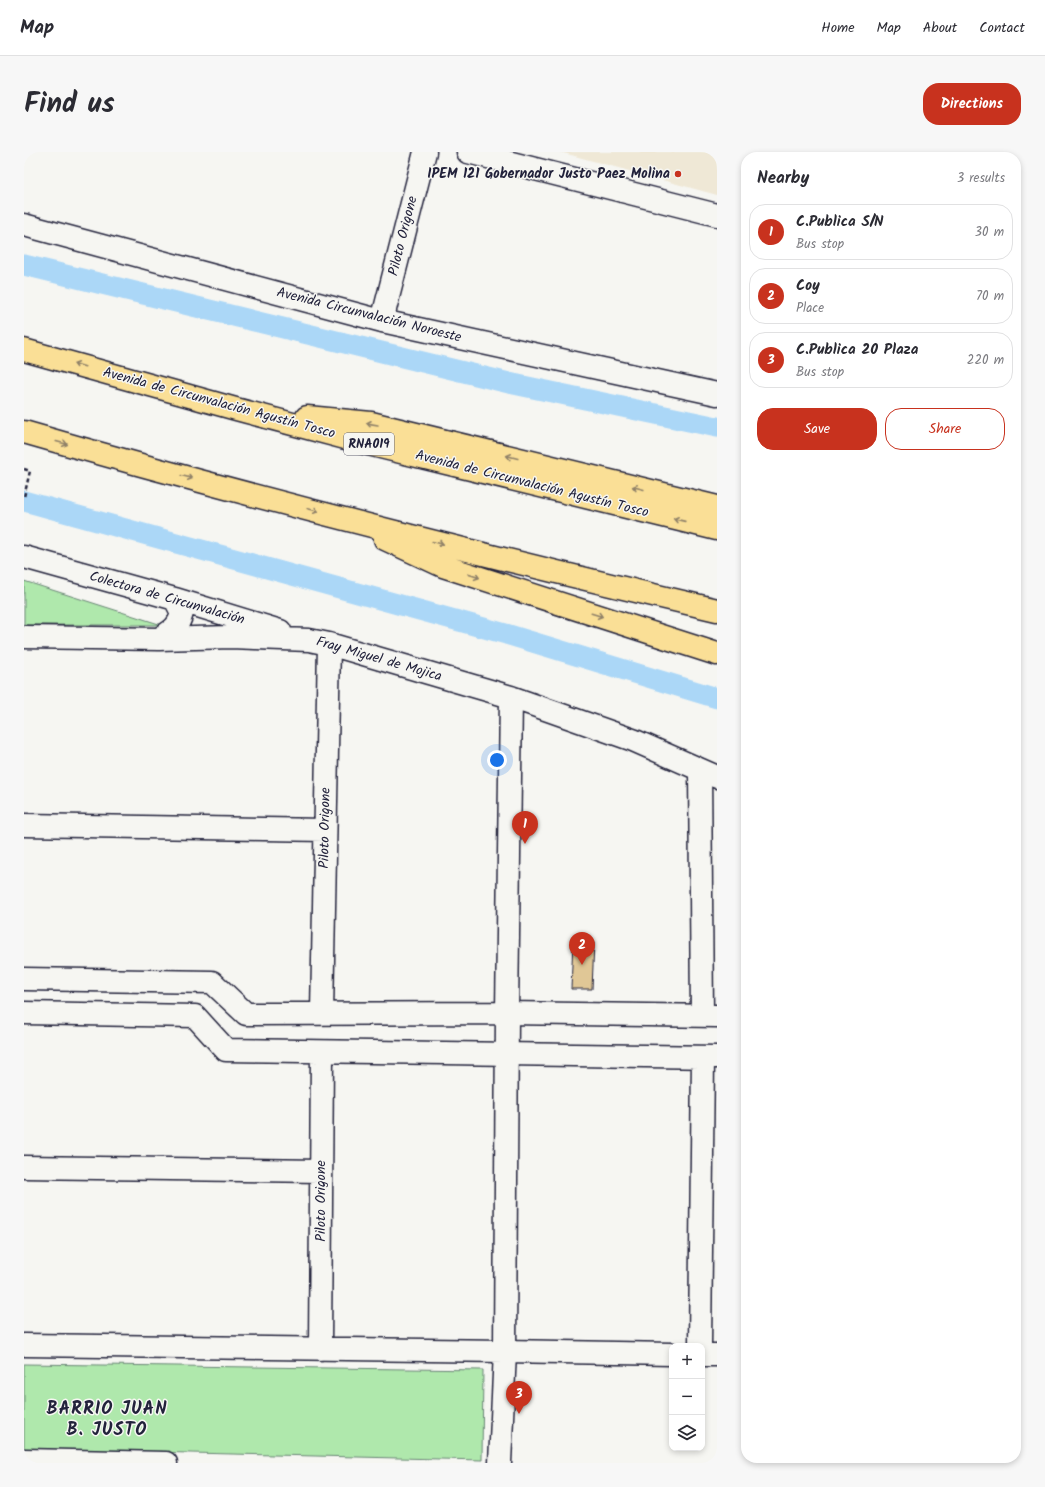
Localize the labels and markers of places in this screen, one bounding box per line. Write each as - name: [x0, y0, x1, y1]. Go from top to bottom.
- place label: IPEM 121 Gobernador Justo Paez Molina: [427, 163, 670, 185]
- marker: IPEM 121 Gobernador Justo Paez Molina: [673, 169, 683, 179]
- pin: 1: [512, 811, 538, 844]
- pin: 2: [569, 932, 595, 965]
- pin: 3: [506, 1381, 532, 1414]

